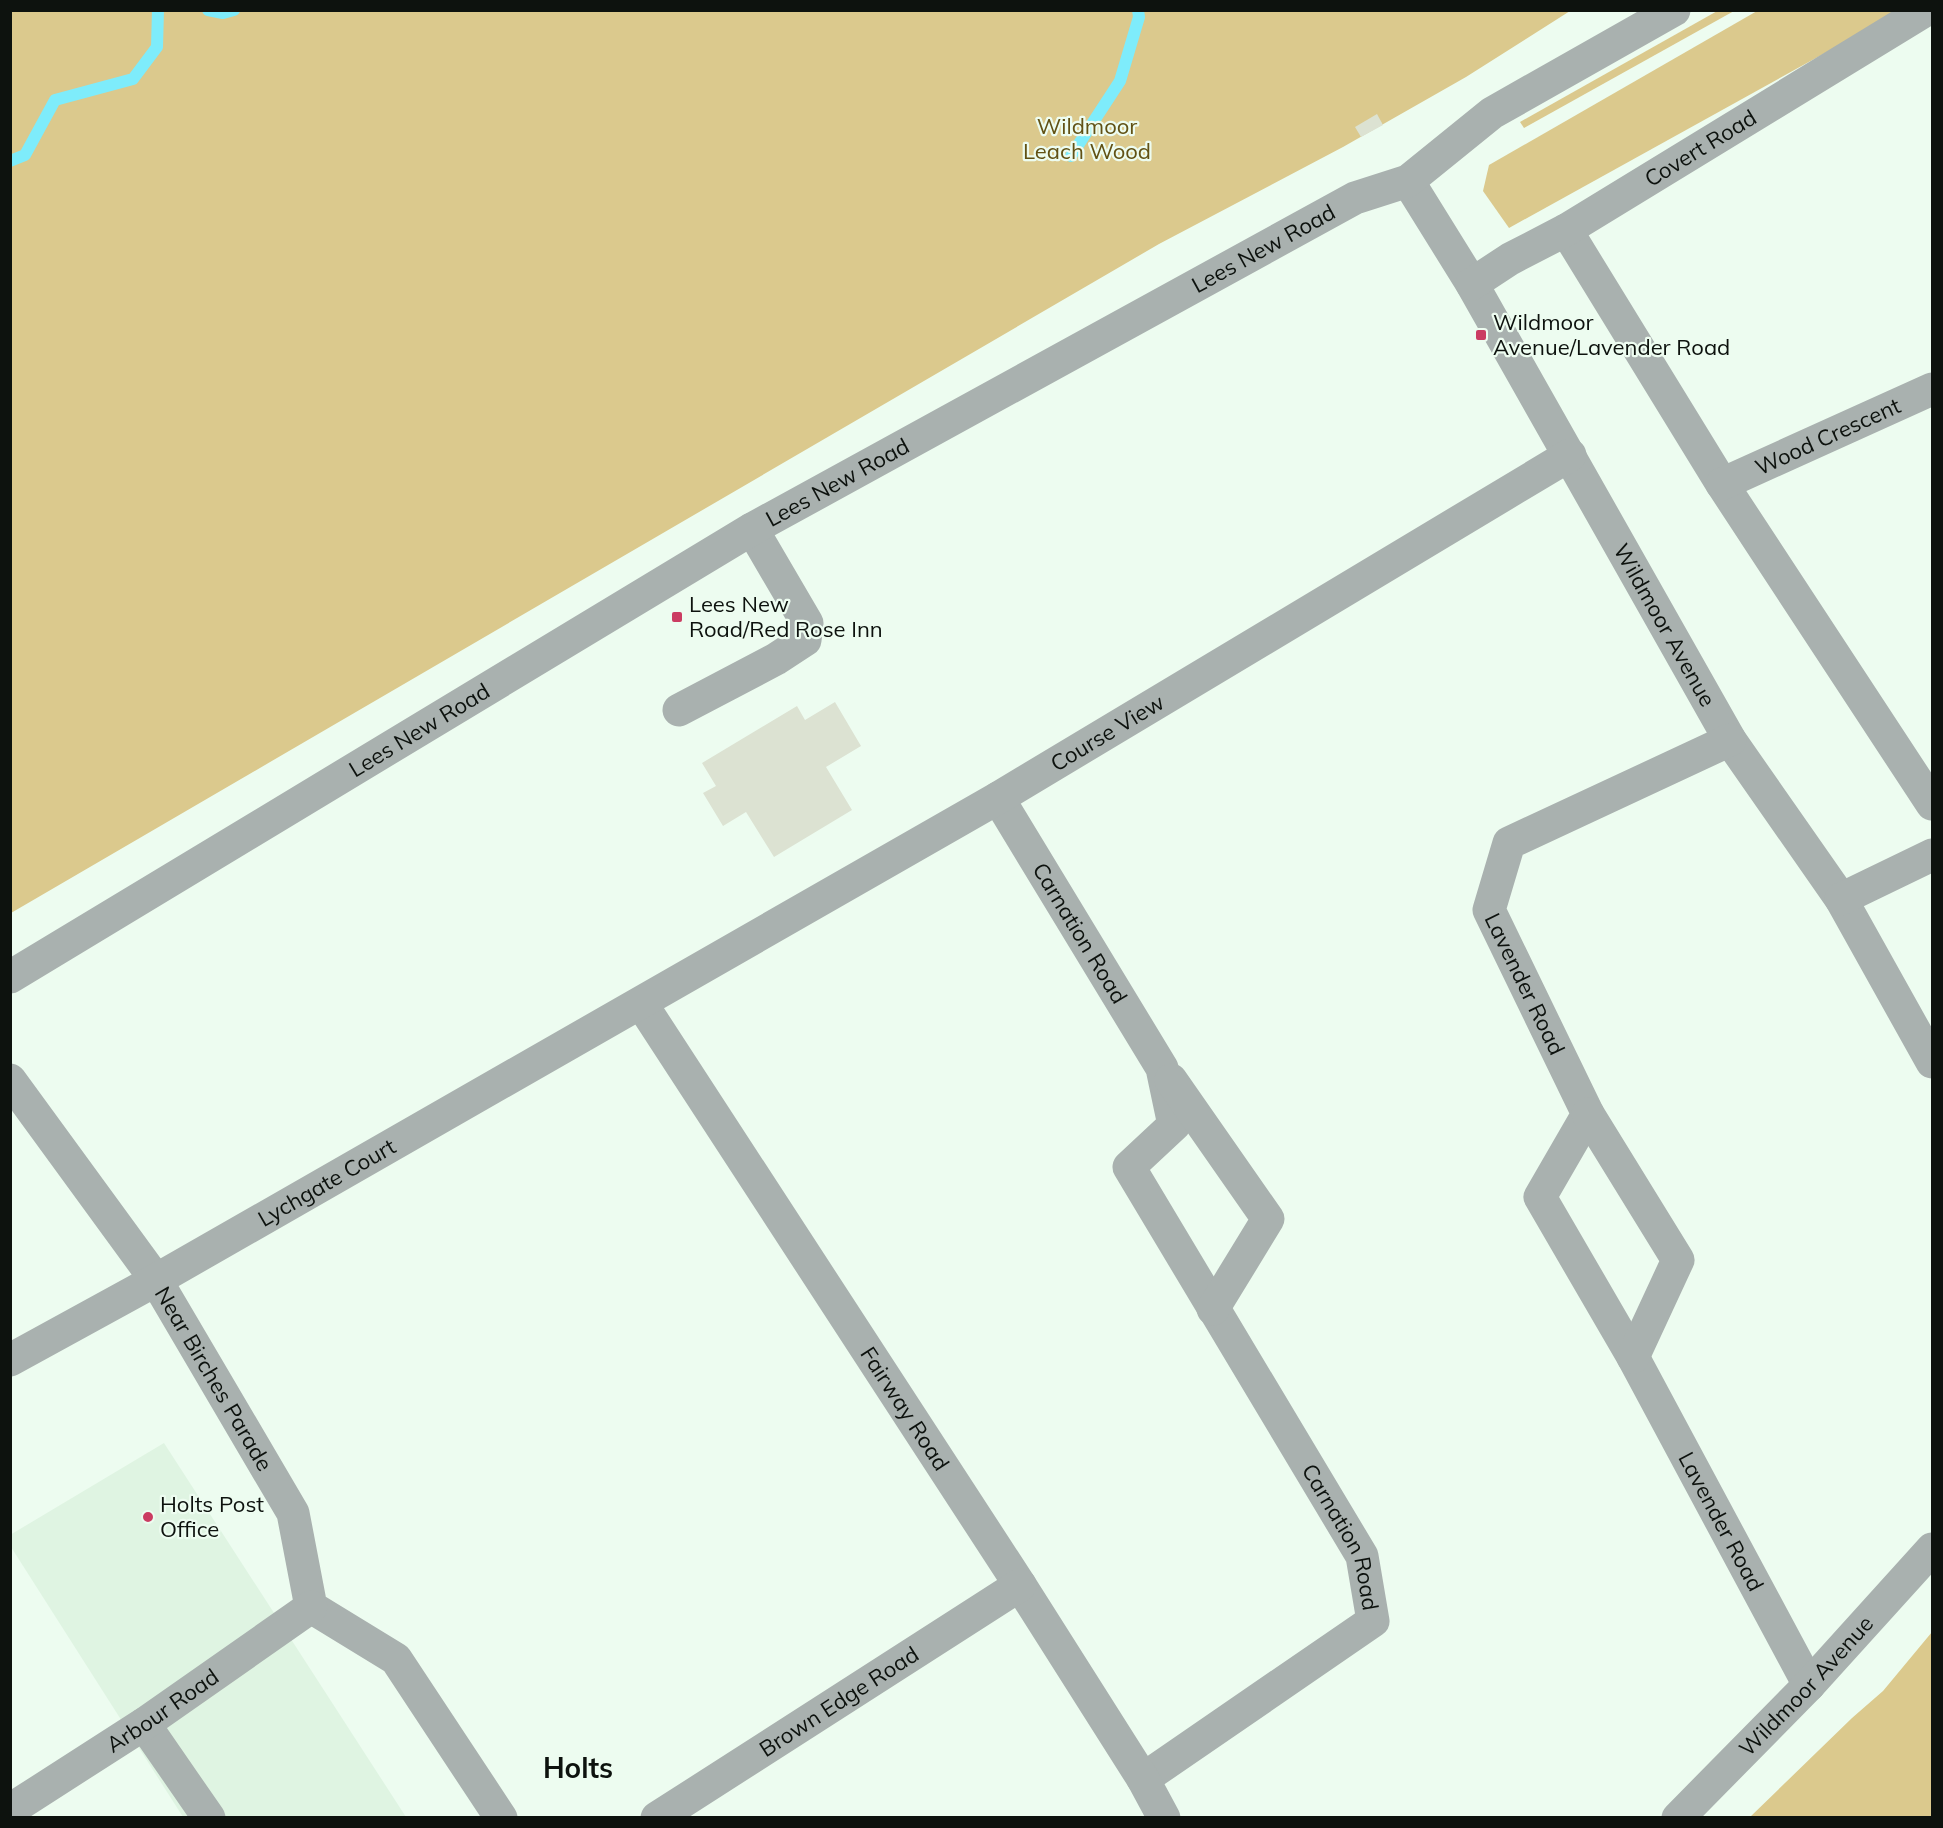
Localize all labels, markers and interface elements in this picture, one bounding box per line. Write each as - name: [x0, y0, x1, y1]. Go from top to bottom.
- street label: Covert Road: [1639, 103, 1761, 193]
- park label: Wildmoor Leach Wood: [1023, 112, 1151, 165]
- street label: Lees New Road: [1187, 198, 1340, 299]
- place label: Wildmoor Avenue/Lavender Road: [1493, 308, 1730, 361]
- marker: Wildmoor Avenue/Lavender Road: [1474, 328, 1488, 342]
- street label: Wood Crescent: [1751, 391, 1905, 481]
- street label: Lees New Road: [761, 432, 914, 533]
- street label: Wildmoor Avenue: [1608, 538, 1722, 711]
- place label: Lees New Road/Red Rose Inn: [689, 590, 883, 643]
- marker: Lees New Road/Red Rose Inn: [670, 610, 684, 624]
- street label: Lees New Road: [344, 677, 495, 783]
- street label: Course View: [1045, 688, 1169, 777]
- street label: Carnation Road: [1026, 857, 1134, 1009]
- street label: Lavender Road: [1479, 908, 1571, 1060]
- street label: Lychgate Court: [253, 1132, 401, 1233]
- street label: Near Birches Parade: [149, 1281, 279, 1476]
- street label: Fairway Road: [855, 1341, 956, 1476]
- street label: Lavender Road: [1672, 1447, 1770, 1596]
- street label: Carnation Road: [1296, 1459, 1385, 1612]
- place label: Holts Post Office: [160, 1490, 264, 1543]
- marker: Holts Post Office: [141, 1510, 155, 1524]
- street label: Wildmoor Avenue: [1733, 1610, 1879, 1762]
- street label: Brown Edge Road: [754, 1640, 924, 1763]
- street label: Arbour Road: [101, 1662, 224, 1759]
- district label: Holts: [543, 1750, 613, 1785]

